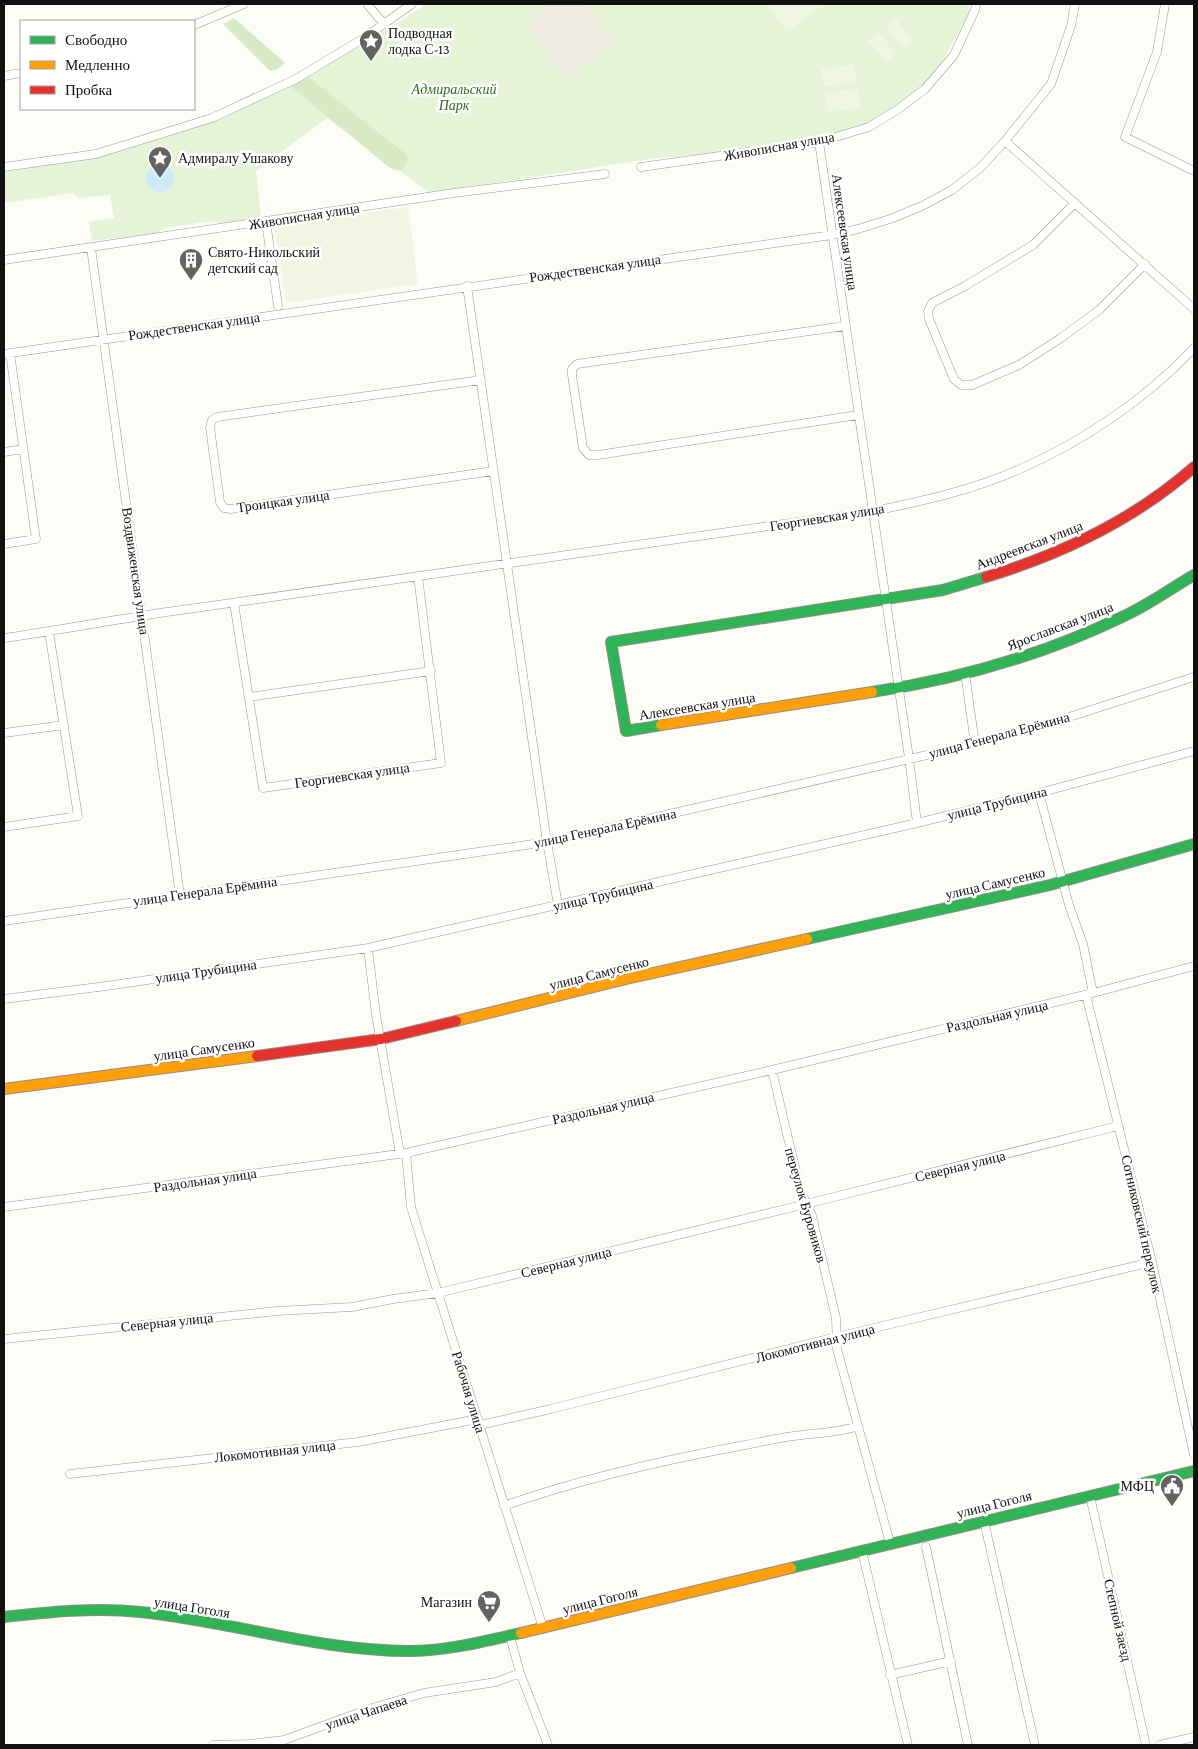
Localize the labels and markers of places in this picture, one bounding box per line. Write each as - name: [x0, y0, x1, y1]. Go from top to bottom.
- place label: Подводная лодка С-13: [388, 25, 453, 57]
- place icon: Подводная лодка С-13: [358, 28, 384, 62]
- place icon: Адмиралу Ушакову: [147, 145, 173, 179]
- place label: Адмиралу Ушакову: [178, 150, 293, 166]
- place label: Свято-Никольский детский сад: [208, 244, 321, 276]
- building icon: Свято-Никольский детский сад: [178, 247, 204, 281]
- public building icon: МФЦ: [1159, 1473, 1185, 1507]
- place label: МФЦ: [1121, 1478, 1154, 1494]
- supermarket icon: Магазин: [476, 1589, 502, 1623]
- place label: Магазин: [421, 1594, 473, 1610]

